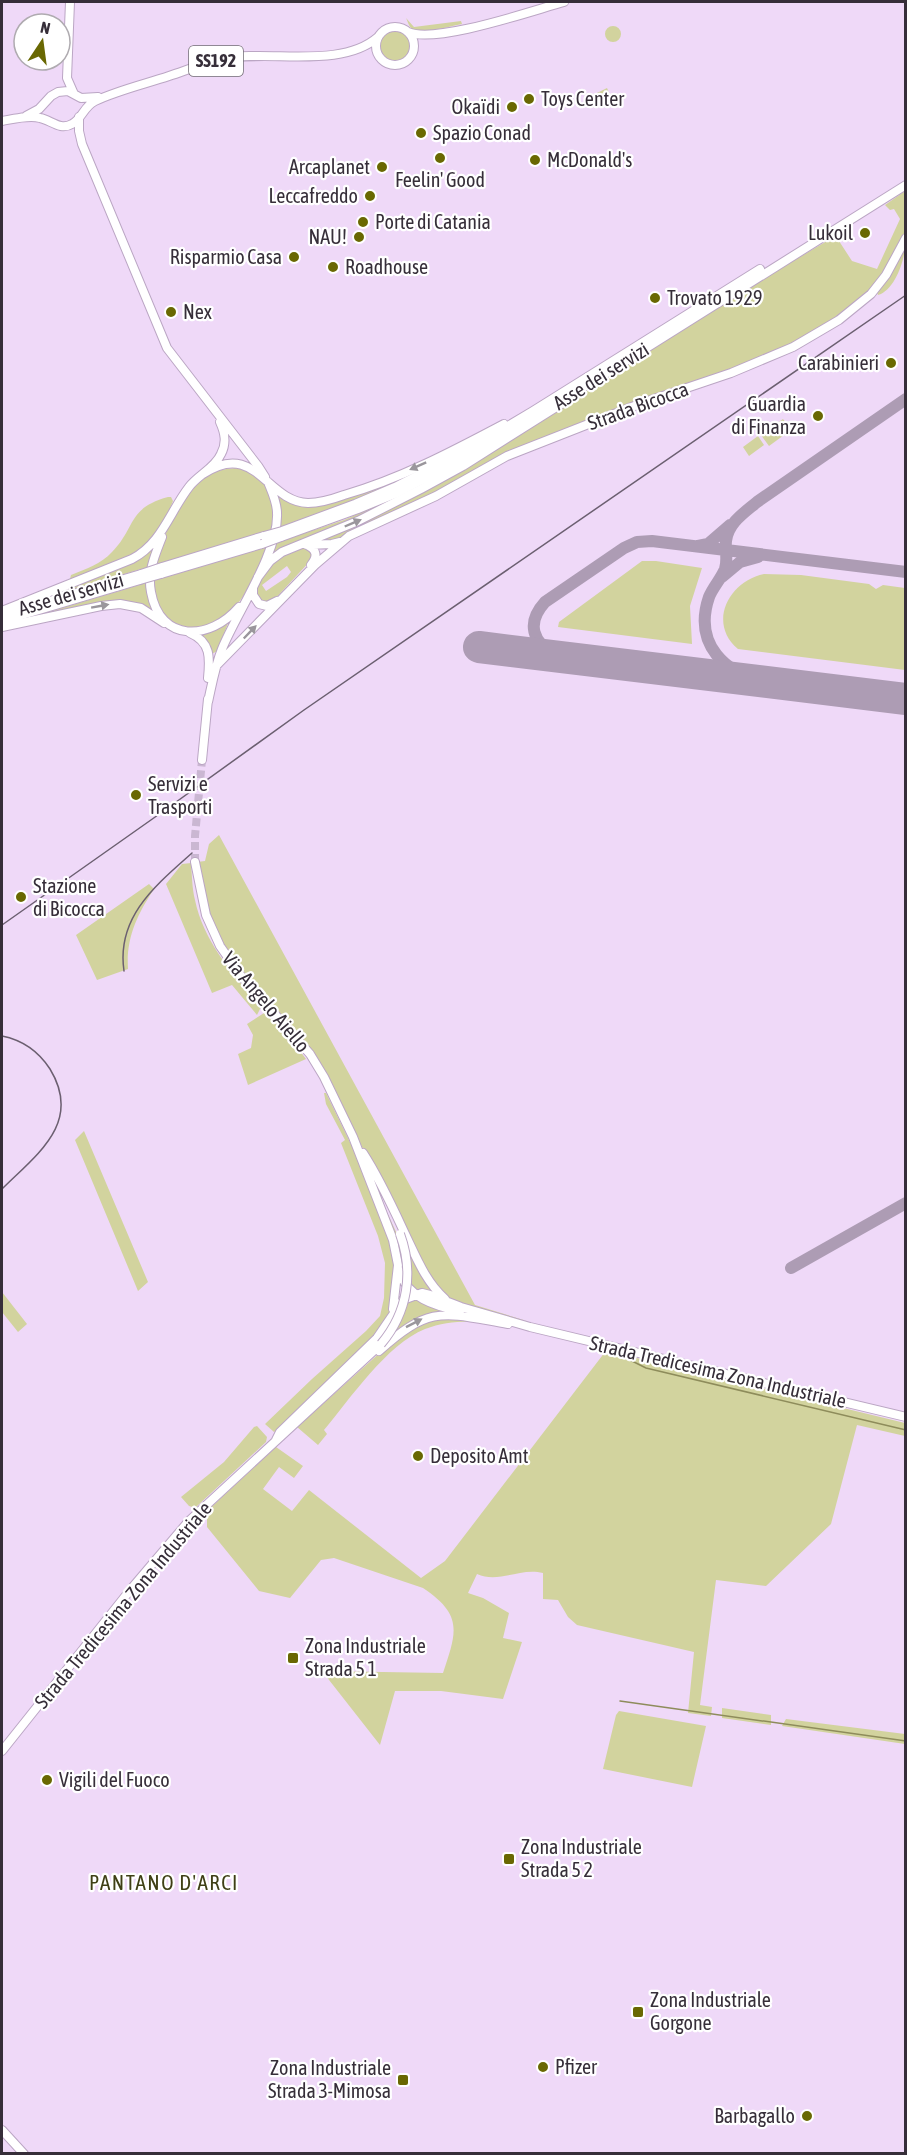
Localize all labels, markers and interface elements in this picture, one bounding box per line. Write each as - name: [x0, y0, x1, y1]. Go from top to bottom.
- north arrow: [12, 12, 72, 72]
- text: N: [39, 18, 52, 37]
- road number: SS192: [189, 46, 243, 76]
- place label: Toys Center: [541, 87, 625, 110]
- marker: Toys Center: [522, 92, 536, 106]
- place label: Okaïdi: [452, 95, 500, 118]
- marker: Okaïdi: [505, 100, 519, 114]
- place label: Spazio Conad: [433, 121, 531, 144]
- marker: Spazio Conad: [414, 126, 428, 140]
- place label: McDonald's: [547, 148, 632, 171]
- marker: Feelin' Good: [433, 151, 447, 165]
- marker: McDonald's: [528, 153, 542, 167]
- place label: Arcaplanet: [289, 155, 370, 178]
- marker: Arcaplanet: [375, 160, 389, 174]
- place label: Feelin' Good: [395, 168, 485, 191]
- place label: Leccafreddo: [268, 184, 358, 207]
- marker: Leccafreddo: [363, 189, 377, 203]
- place label: Porte di Catania: [375, 210, 491, 233]
- marker: Porte di Catania: [356, 215, 370, 229]
- place label: Lukoil: [808, 221, 854, 244]
- place label: NAU!: [308, 225, 347, 248]
- marker: Lukoil: [858, 226, 872, 240]
- marker: NAU!: [352, 230, 366, 244]
- place label: Risparmio Casa: [170, 245, 282, 268]
- marker: Risparmio Casa: [287, 250, 301, 264]
- place label: Roadhouse: [345, 255, 428, 278]
- marker: Roadhouse: [326, 260, 340, 274]
- place label: Trovato 1929: [667, 286, 762, 309]
- marker: Trovato 1929: [648, 291, 662, 305]
- place label: Nex: [183, 300, 212, 323]
- marker: Nex: [164, 305, 178, 319]
- street label: Asse dei servizi: [549, 337, 653, 414]
- place label: Carabinieri: [798, 351, 879, 374]
- marker: Carabinieri: [884, 356, 898, 370]
- street label: Strada Bicocca: [584, 377, 691, 434]
- place label: Guardia di Finanza: [731, 392, 806, 438]
- marker: Guardia di Finanza: [811, 409, 825, 423]
- one-way arrow: [408, 461, 426, 471]
- one-way arrow: [344, 519, 361, 528]
- street label: Asse dei servizi: [16, 568, 126, 620]
- one-way arrow: [91, 601, 110, 610]
- one-way arrow: [243, 626, 257, 640]
- place label: Servizi e Trasporti: [148, 772, 212, 818]
- marker: Servizi e Trasporti: [129, 788, 143, 802]
- place label: Stazione di Bicocca: [33, 874, 105, 920]
- marker: Stazione di Bicocca: [14, 890, 28, 904]
- street label: Via Angelo Aiello: [218, 947, 315, 1056]
- one-way arrow: [406, 1319, 423, 1328]
- street label: Strada Tredicesima Zona Industriale: [588, 1331, 849, 1412]
- place label: Deposito Amt: [430, 1444, 529, 1467]
- marker: Deposito Amt: [411, 1449, 425, 1463]
- street label: Strada Tredicesima Zona Industriale: [29, 1497, 216, 1713]
- place label: Zona Industriale Strada 5 1: [305, 1634, 426, 1680]
- marker: Zona Industriale Strada 5 1: [286, 1651, 300, 1665]
- place label: Vigili del Fuoco: [59, 1768, 170, 1791]
- marker: Vigili del Fuoco: [40, 1773, 54, 1787]
- place label: Zona Industriale Strada 5 2: [521, 1835, 642, 1881]
- marker: Zona Industriale Strada 5 2: [502, 1852, 516, 1866]
- district label: PANTANO D'ARCI: [89, 1870, 239, 1894]
- place label: Zona Industriale Gorgone: [650, 1988, 771, 2034]
- marker: Zona Industriale Gorgone: [631, 2005, 645, 2019]
- place label: Pfizer: [555, 2055, 598, 2078]
- place label: Zona Industriale Strada 3-Mimosa: [268, 2056, 391, 2102]
- marker: Pfizer: [536, 2060, 550, 2074]
- marker: Zona Industriale Strada 3-Mimosa: [396, 2073, 410, 2087]
- place label: Barbagallo: [714, 2104, 795, 2127]
- marker: Barbagallo: [800, 2109, 814, 2123]

